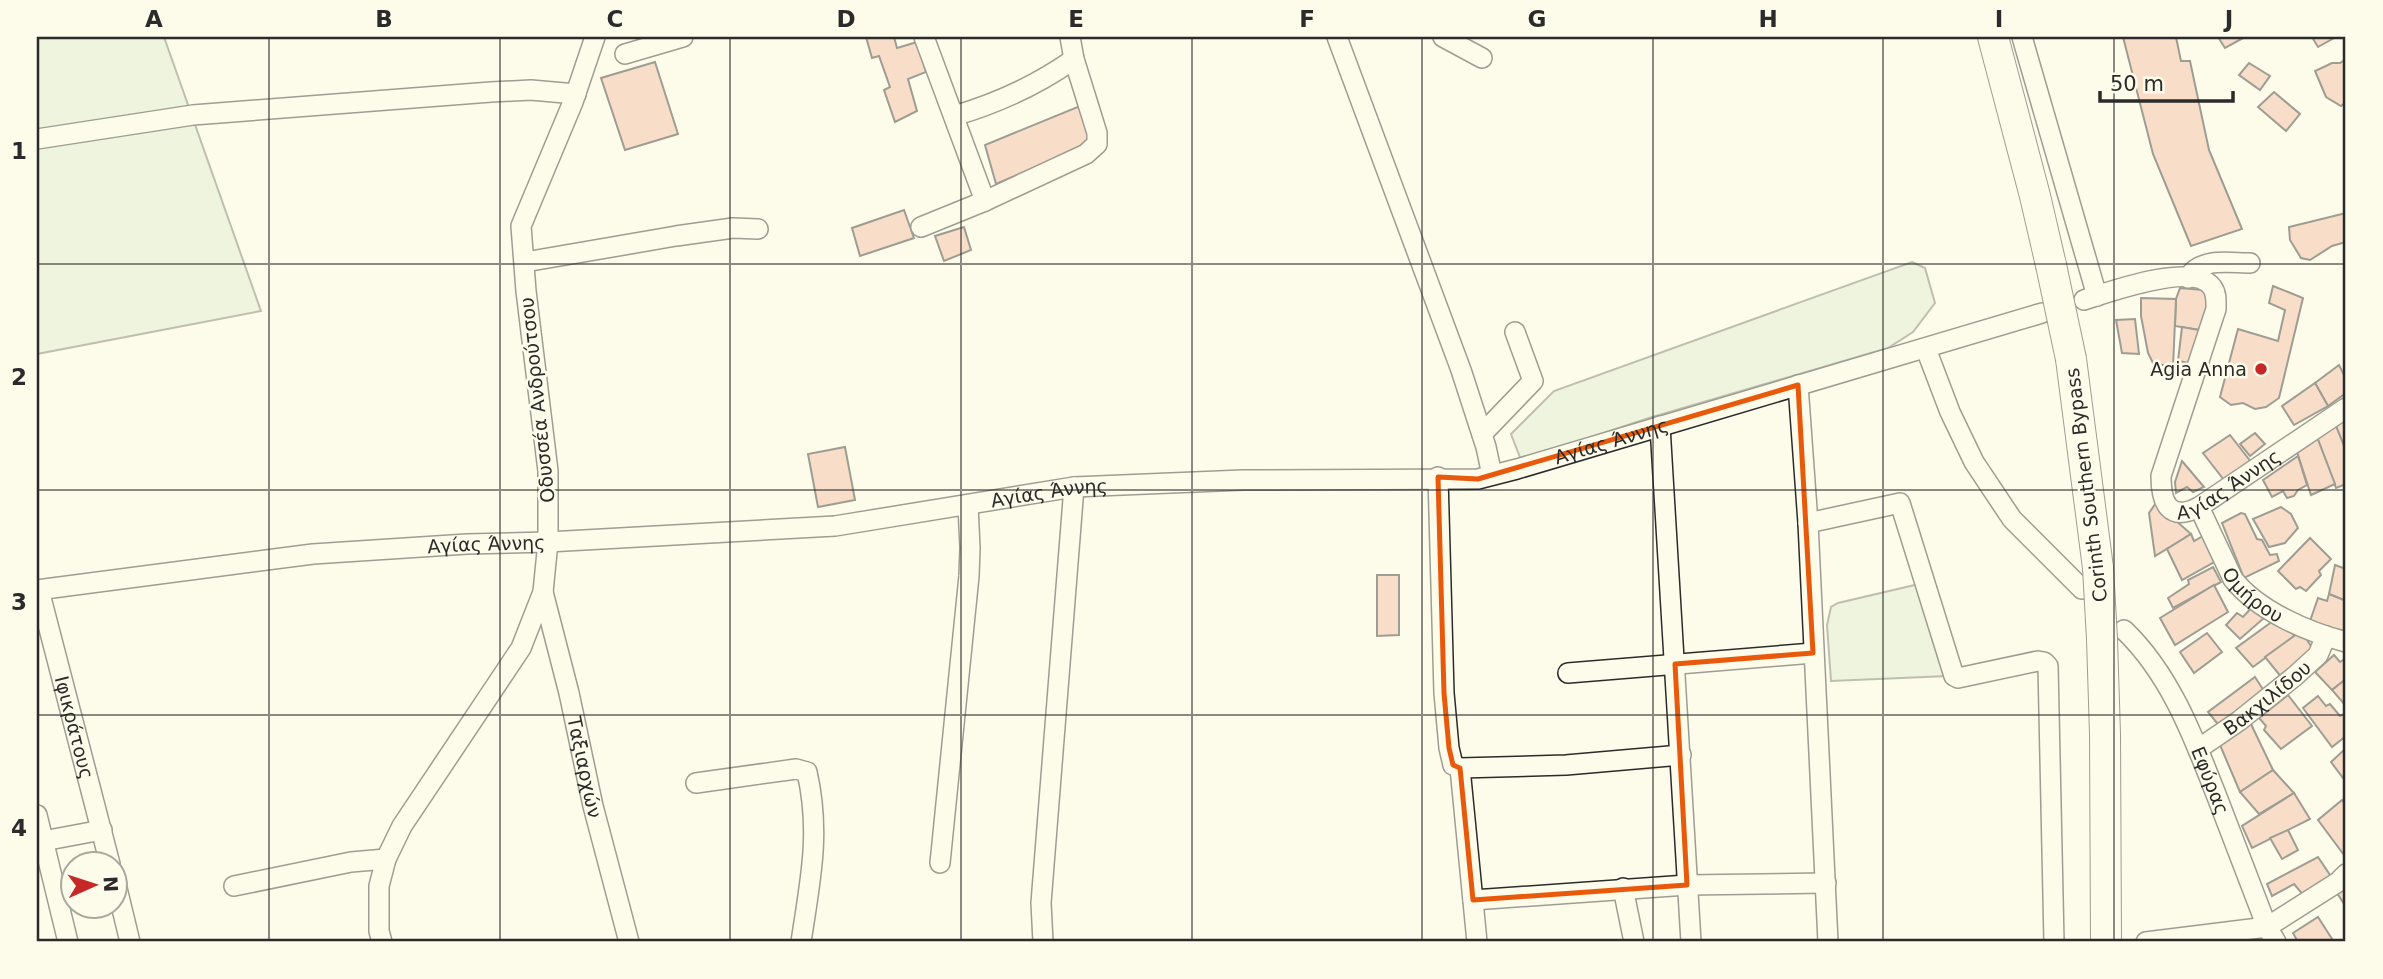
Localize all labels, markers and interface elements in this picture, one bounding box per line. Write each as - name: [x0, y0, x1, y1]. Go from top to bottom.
- text: A: [145, 6, 163, 32]
- text: B: [375, 6, 393, 32]
- text: C: [607, 6, 623, 32]
- text: D: [836, 6, 856, 32]
- text: E: [1068, 6, 1084, 32]
- text: F: [1299, 6, 1315, 32]
- text: G: [1528, 6, 1546, 32]
- text: H: [1758, 6, 1778, 32]
- text: I: [1995, 6, 2003, 32]
- text: J: [2223, 6, 2233, 32]
- scale bar: [2100, 60, 2232, 104]
- text: 50 m: [2110, 72, 2164, 96]
- text: 1: [11, 138, 27, 164]
- street label: Οδυσσέα Ανδρούτσου: [515, 296, 559, 504]
- place label: Agia Anna: [2150, 358, 2247, 380]
- marker: Agia Anna: [2253, 361, 2269, 377]
- text: 2: [11, 364, 27, 390]
- street label: Corinth Southern Bypass: [2061, 367, 2111, 603]
- street label: Αγίας Άννης: [1552, 414, 1671, 468]
- street label: Αγίας Άννης: [2176, 445, 2284, 524]
- street label: Αγίας Άννης: [989, 475, 1108, 511]
- street label: Αγίας Άννης: [427, 531, 546, 558]
- street label: Ομήρου: [2218, 564, 2287, 627]
- text: 3: [11, 589, 27, 615]
- street label: Βακχιλίδου: [2219, 656, 2315, 740]
- street label: Ιφικράτους: [51, 674, 99, 781]
- street label: Ταξιαρχών: [563, 713, 607, 820]
- street label: Εφύρας: [2187, 743, 2234, 818]
- text: 4: [11, 815, 27, 841]
- north arrow: [60, 850, 130, 920]
- text: N: [100, 876, 122, 893]

